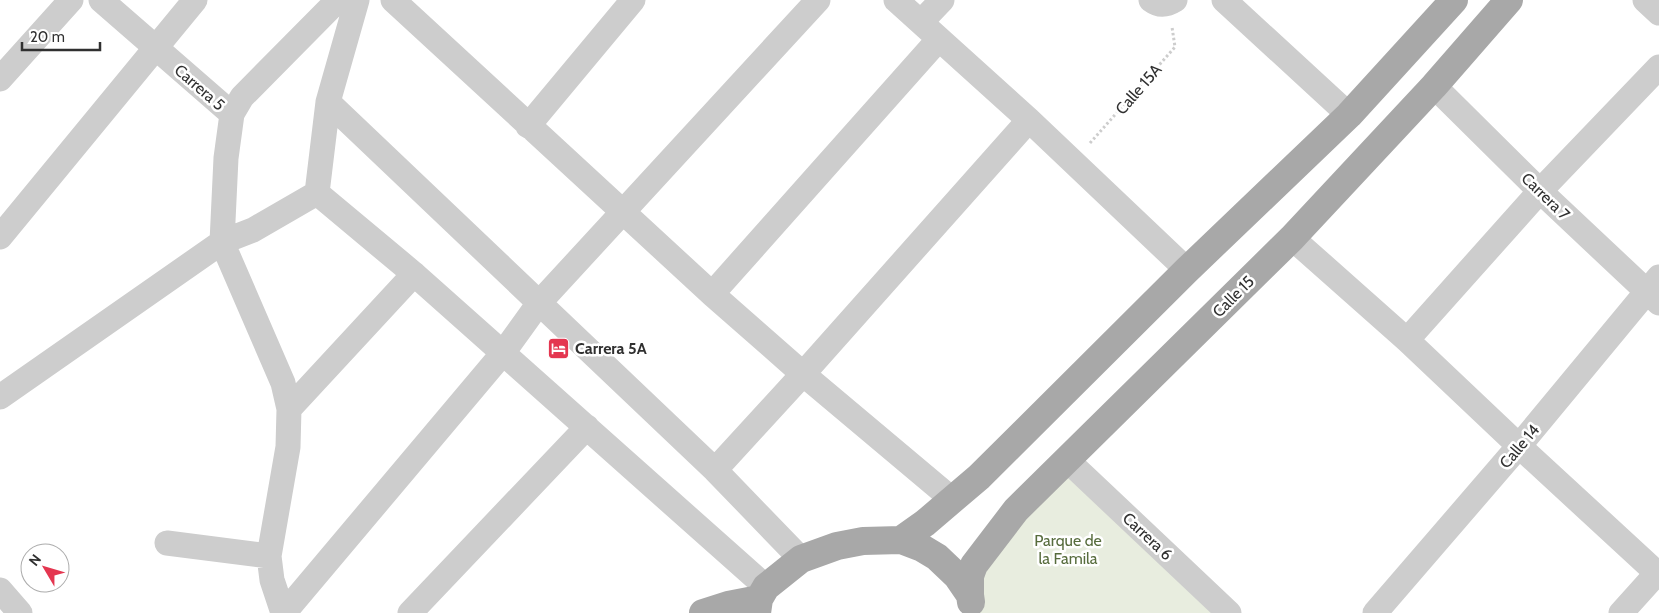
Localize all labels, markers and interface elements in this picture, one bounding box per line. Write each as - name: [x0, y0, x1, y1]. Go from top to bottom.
- scale bar: [22, 20, 100, 52]
- text: 20 m: [30, 28, 65, 46]
- street label: Carrera 5: [171, 60, 229, 114]
- street label: Calle 15A: [1111, 60, 1165, 118]
- street label: Carrera 7: [1518, 169, 1574, 224]
- street label: Calle 15: [1209, 272, 1258, 321]
- hotel icon: Carrera 5A: [547, 336, 571, 360]
- place label: Carrera 5A: [575, 339, 647, 358]
- street label: Calle 14: [1496, 421, 1543, 472]
- street label: Carrera 6: [1119, 509, 1176, 564]
- park label: Parque de la Famila: [1034, 531, 1102, 568]
- north arrow: [20, 543, 70, 593]
- text: N: [25, 551, 45, 569]

